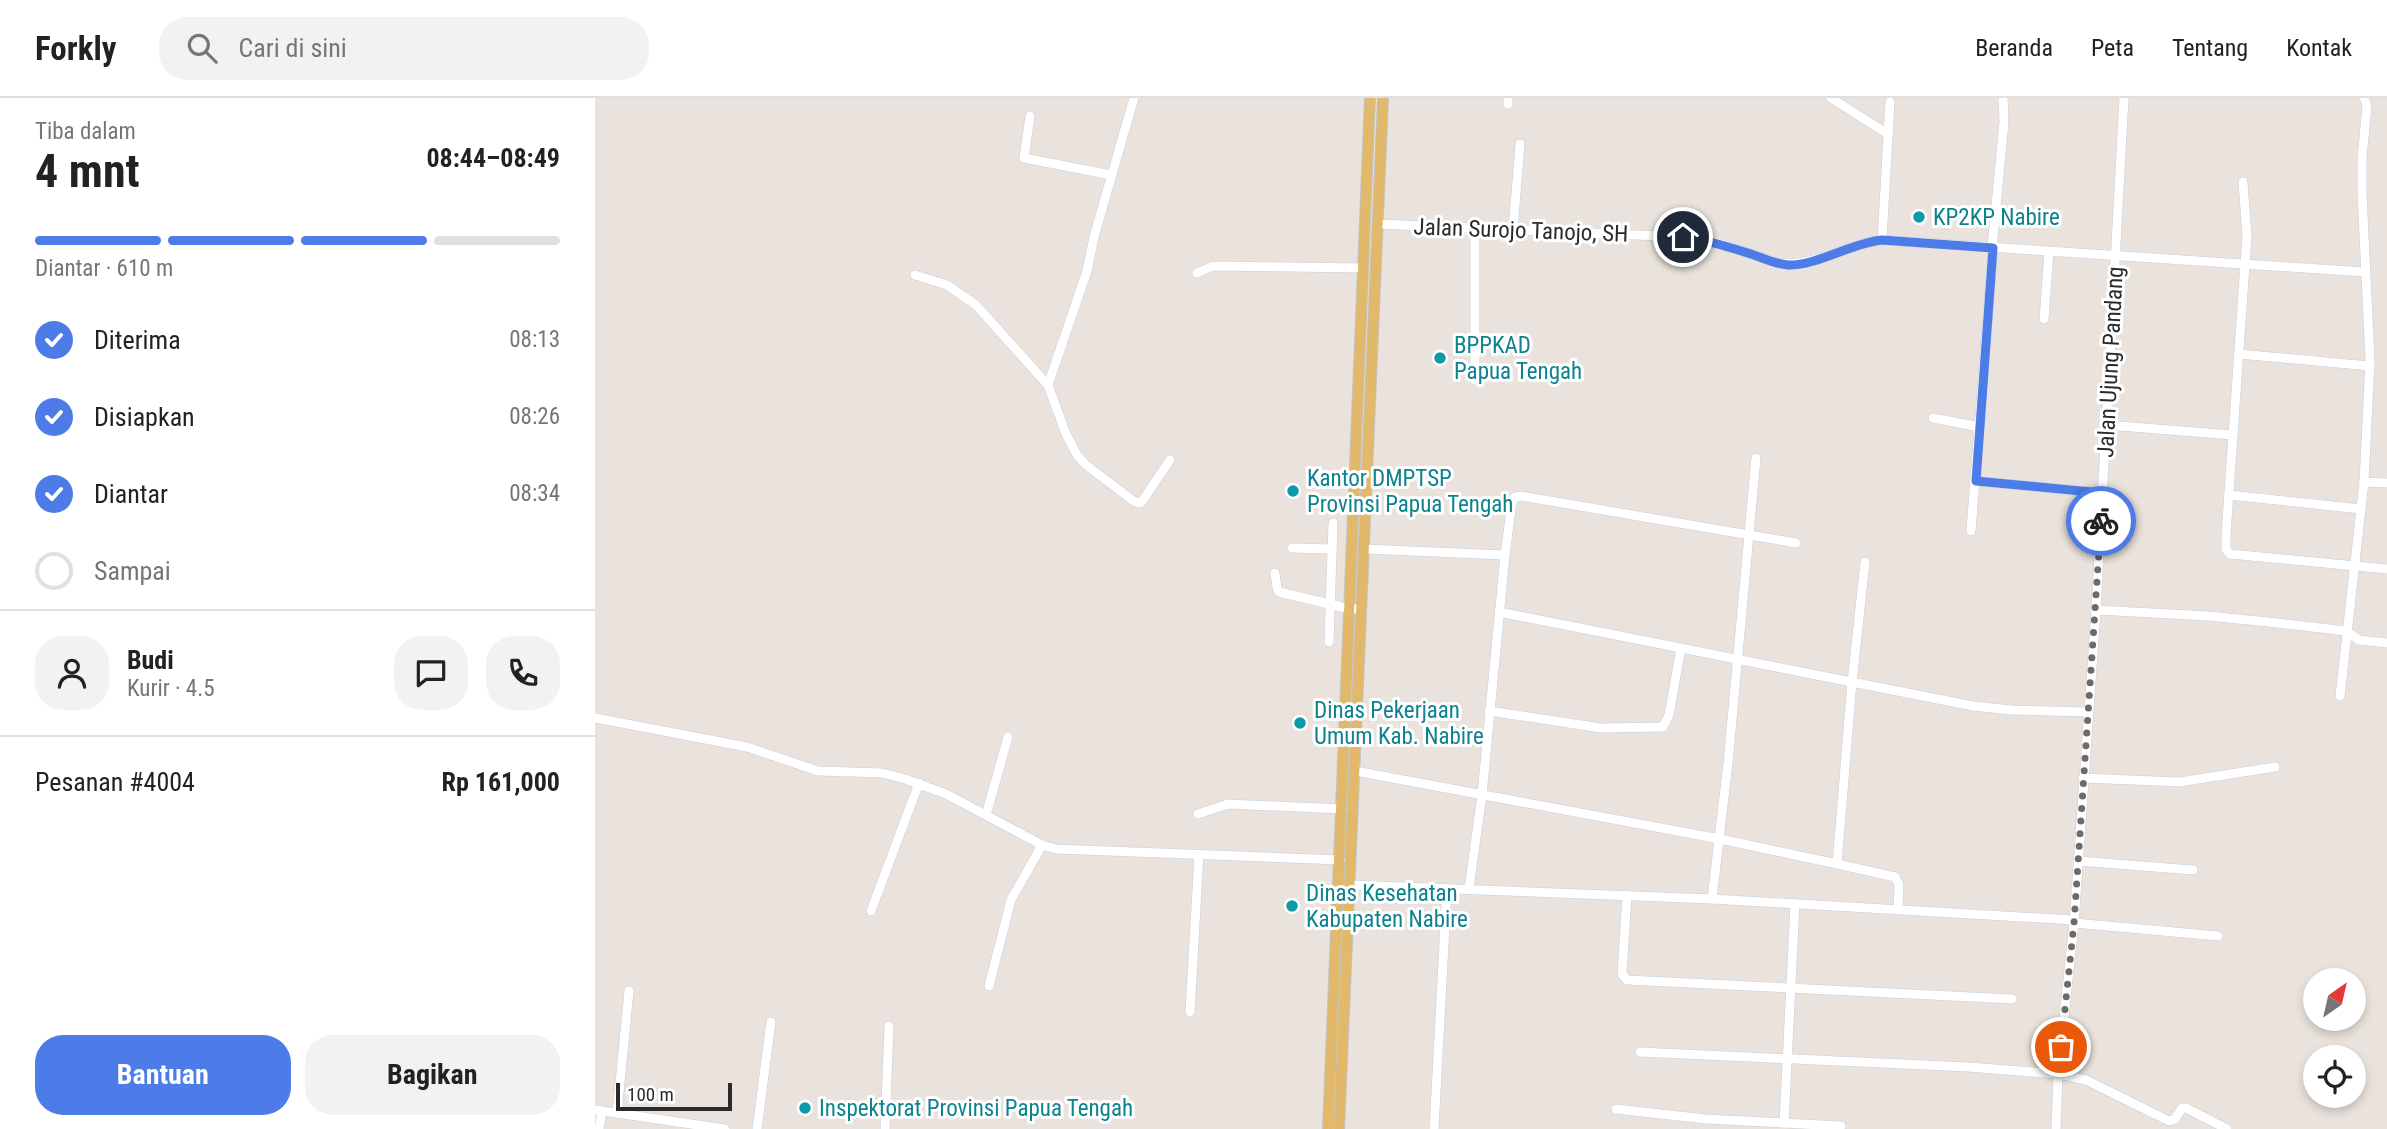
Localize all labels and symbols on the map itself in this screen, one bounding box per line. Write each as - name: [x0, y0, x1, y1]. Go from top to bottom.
- place label: KP2KP Nabire: [1933, 204, 2060, 231]
- pin: [1653, 207, 1713, 267]
- marker: KP2KP Nabire: [1911, 209, 1927, 225]
- street label: Jalan Surojo Tanojo, SH: [1413, 213, 1629, 248]
- street label: Jalan Ujung Pandang: [2092, 266, 2129, 458]
- place label: BPPKAD Papua Tengah: [1454, 332, 1582, 385]
- marker: BPPKAD Papua Tengah: [1432, 350, 1448, 366]
- place label: Kantor DMPTSP Provinsi Papua Tengah: [1307, 465, 1513, 518]
- marker: Kantor DMPTSP Provinsi Papua Tengah: [1285, 483, 1301, 499]
- courier: [2066, 486, 2136, 556]
- place label: Dinas Pekerjaan Umum Kab. Nabire: [1314, 697, 1484, 750]
- marker: Dinas Pekerjaan Umum Kab. Nabire: [1292, 715, 1308, 731]
- place label: Dinas Kesehatan Kabupaten Nabire: [1306, 880, 1468, 933]
- marker: Dinas Kesehatan Kabupaten Nabire: [1284, 898, 1300, 914]
- north arrow: [2303, 968, 2366, 1031]
- pin: [2031, 1017, 2091, 1077]
- scale bar: [616, 1080, 731, 1112]
- place label: Inspektorat Provinsi Papua Tengah: [819, 1095, 1133, 1122]
- marker: Inspektorat Provinsi Papua Tengah: [797, 1100, 813, 1116]

